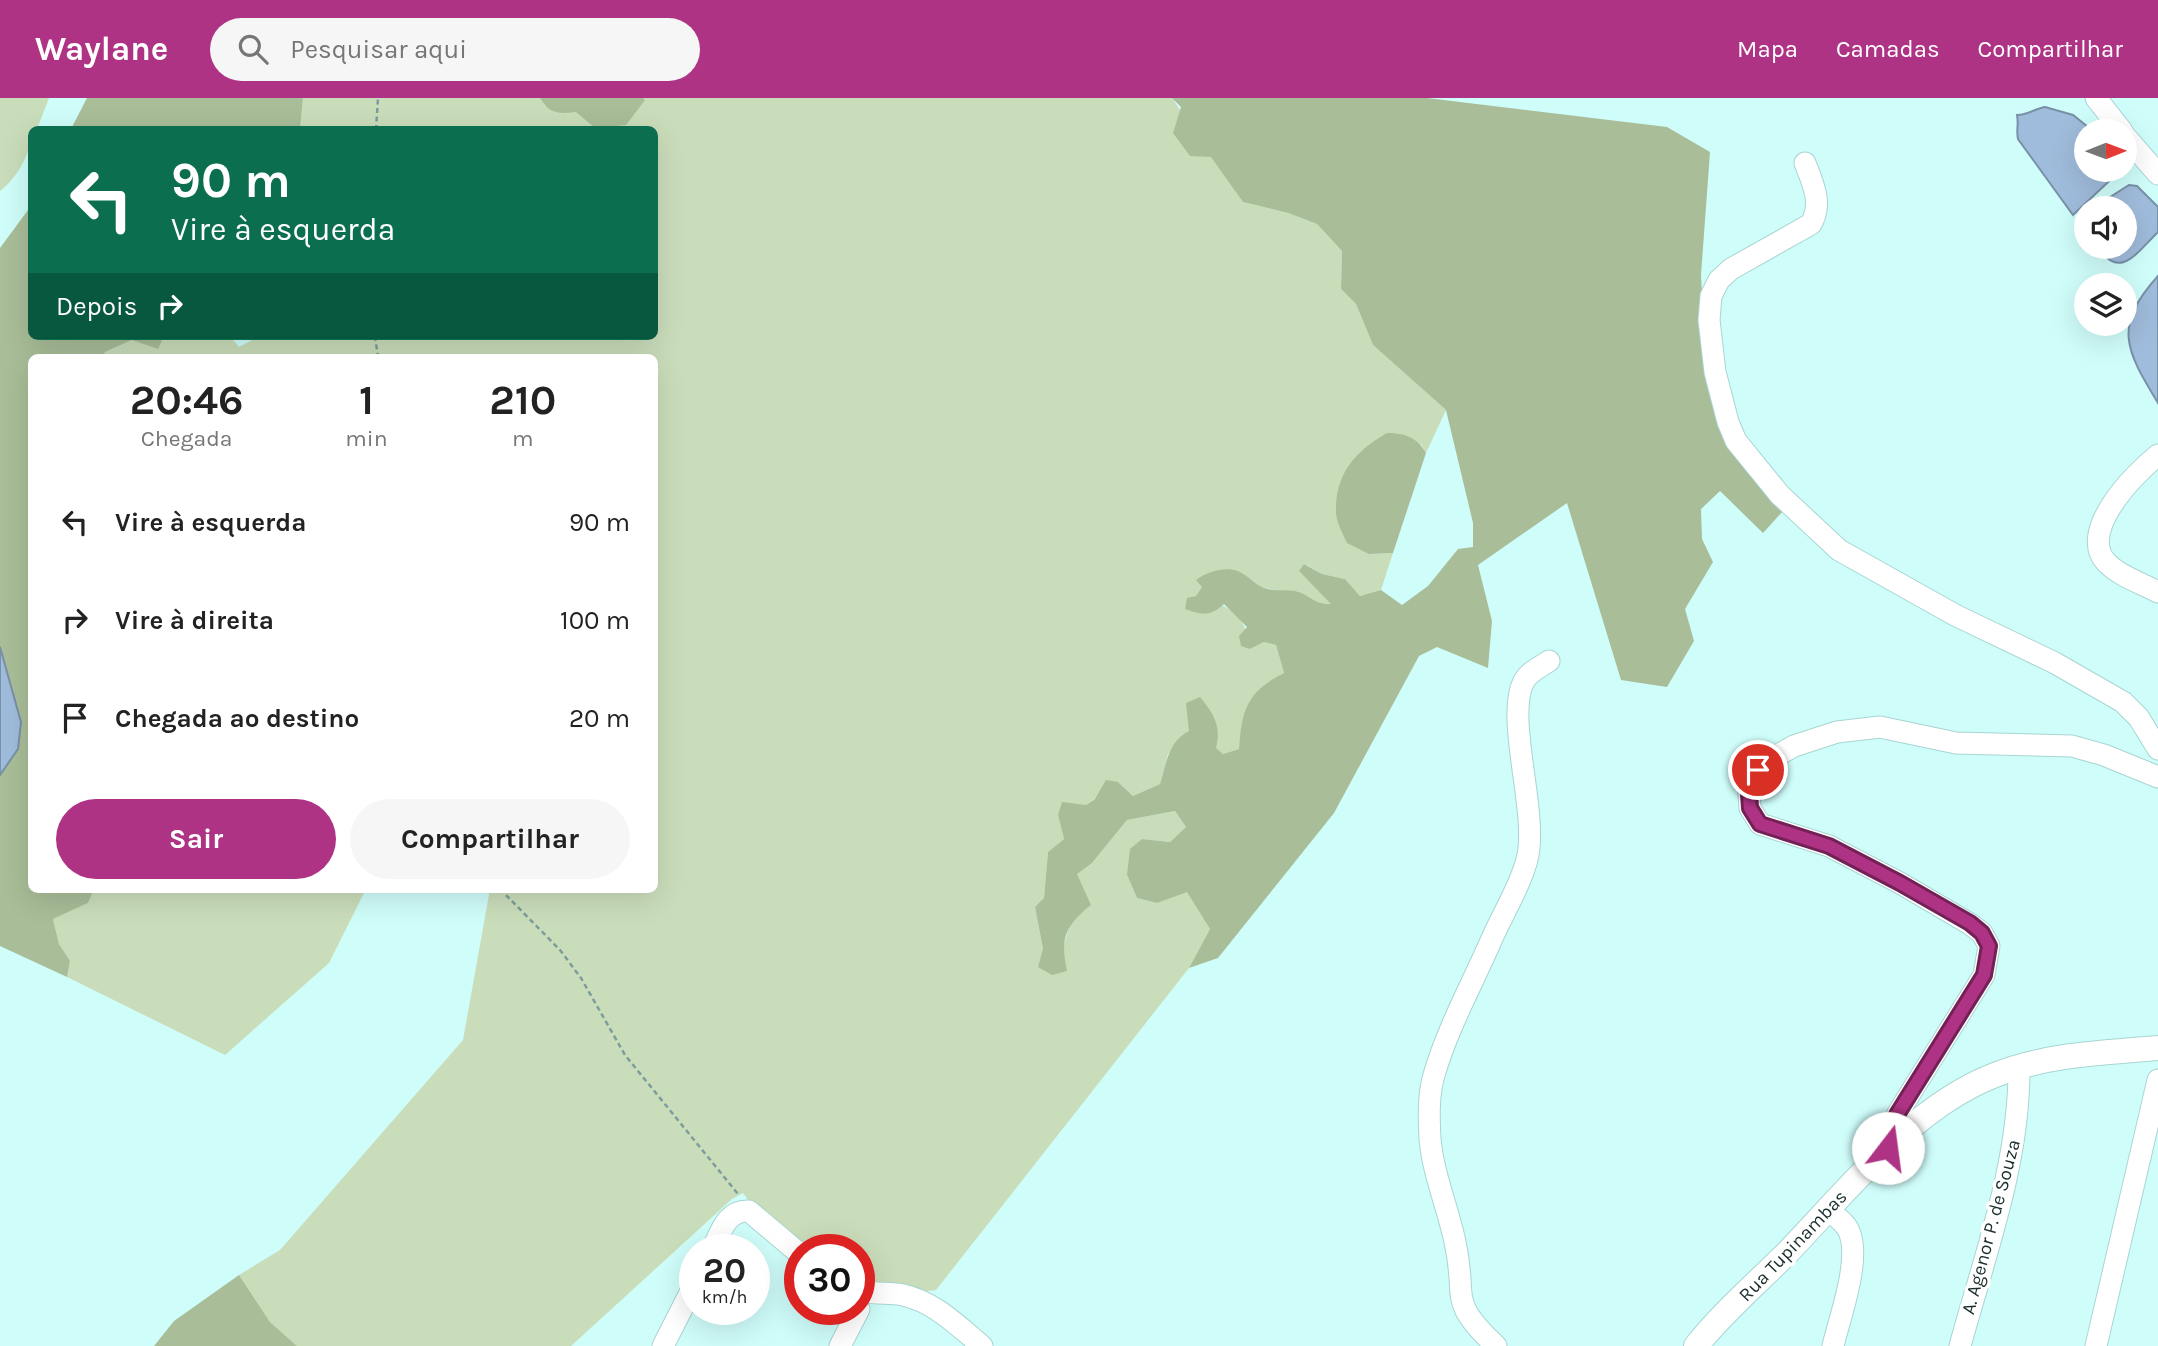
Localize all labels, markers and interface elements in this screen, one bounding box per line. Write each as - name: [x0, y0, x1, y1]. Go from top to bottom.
- search box: [210, 18, 700, 81]
- text: Waylane: [35, 30, 168, 68]
- icon: search: [234, 30, 272, 68]
- text: Pesquisar aqui: [290, 34, 467, 65]
- text: Mapa: [1737, 35, 1798, 63]
- text: Camadas: [1836, 35, 1940, 63]
- text: Compartilhar: [1978, 35, 2123, 63]
- north arrow: [2074, 119, 2137, 182]
- map controls: [2074, 119, 2137, 336]
- text: 90 m: [171, 152, 291, 209]
- icon: left: [56, 154, 147, 245]
- button: sound: [2074, 196, 2137, 259]
- text: Vire à esquerda: [171, 211, 395, 248]
- button: layers: [2074, 273, 2137, 336]
- icon: right: [151, 287, 189, 325]
- text: Depois: [56, 291, 137, 322]
- text: 20:46: [130, 375, 244, 425]
- text: 1: [359, 375, 374, 425]
- text: 210: [489, 375, 556, 425]
- text: Chegada: [141, 425, 233, 452]
- text: min: [345, 425, 388, 452]
- text: m: [512, 425, 534, 452]
- icon: left: [56, 503, 94, 541]
- text: Vire à esquerda: [115, 507, 306, 538]
- text: 90 m: [569, 507, 630, 538]
- icon: right: [56, 601, 94, 639]
- text: Vire à direita: [115, 605, 274, 636]
- text: 100 m: [560, 605, 630, 636]
- icon: arrive: [56, 699, 94, 737]
- text: Chegada ao destino: [115, 703, 359, 734]
- text: 20 m: [569, 703, 630, 734]
- pin: [1728, 740, 1788, 800]
- icon: arrive: [1739, 751, 1777, 789]
- button: Sair: [56, 799, 336, 879]
- button: Compartilhar: [350, 799, 630, 879]
- position arrow: [1851, 1111, 1925, 1185]
- street label: A. Agenor P. de Souza: [1957, 1137, 2025, 1317]
- street label: Rua Tupinambas: [1734, 1186, 1852, 1306]
- speed limit sign: 30: [784, 1234, 875, 1325]
- text: 20: [703, 1250, 746, 1291]
- text: km/h: [702, 1286, 747, 1308]

